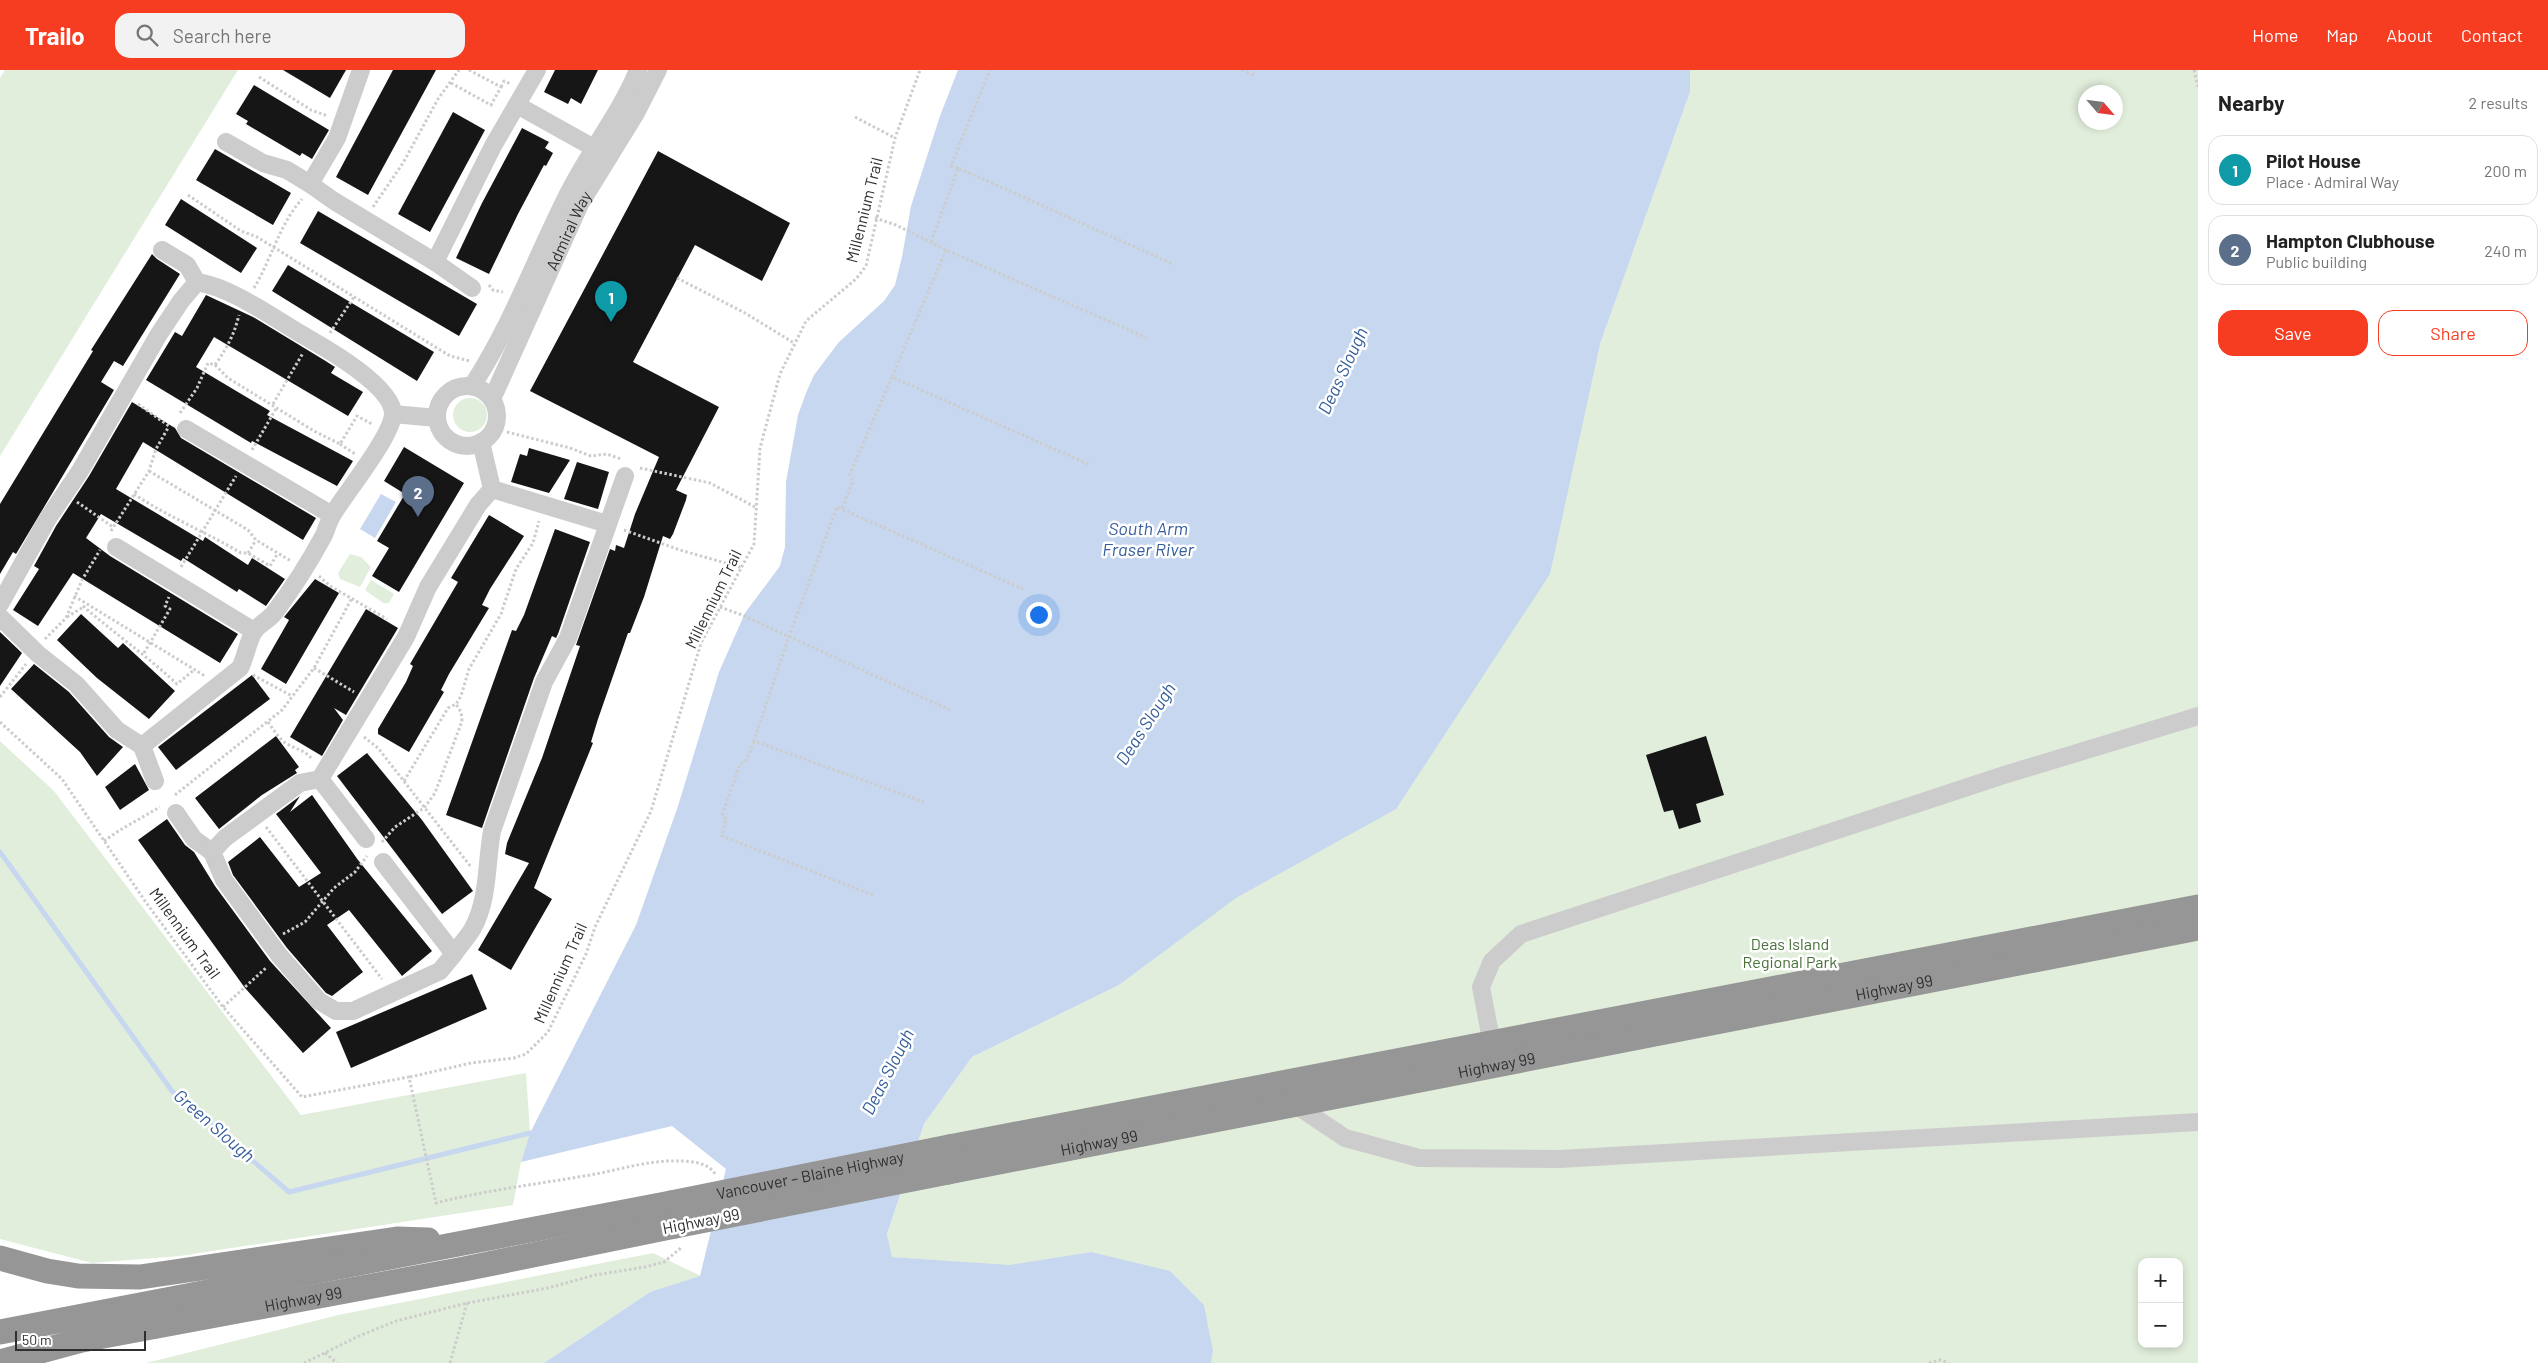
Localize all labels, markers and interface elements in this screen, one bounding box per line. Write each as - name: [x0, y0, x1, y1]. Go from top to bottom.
- search box: [115, 13, 465, 58]
- text: Trailo: [25, 21, 85, 50]
- icon: search: [133, 21, 161, 49]
- text: Search here: [173, 24, 272, 47]
- text: Home: [2252, 24, 2298, 46]
- text: Map: [2326, 24, 2358, 46]
- text: About: [2386, 24, 2433, 46]
- text: Contact: [2461, 24, 2523, 46]
- north arrow: [2078, 85, 2123, 130]
- text: Nearby: [2218, 90, 2284, 115]
- text: 2 results: [2469, 93, 2528, 112]
- text: Pilot House: [2266, 149, 2361, 172]
- street label: Millennium Trail: [841, 155, 886, 264]
- text: 1: [2232, 161, 2238, 180]
- text: 200 m: [2484, 161, 2527, 180]
- text: Place · Admiral Way: [2266, 172, 2399, 191]
- street label: Admiral Way: [541, 187, 595, 273]
- text: Hampton Clubhouse: [2266, 229, 2435, 252]
- text: 2: [2231, 241, 2239, 260]
- text: 240 m: [2484, 241, 2527, 260]
- text: Public building: [2266, 252, 2367, 271]
- pin: 1: [595, 281, 627, 322]
- button: Save: [2218, 310, 2368, 356]
- button: Share: [2378, 310, 2528, 356]
- water label: Deas Slough: [1312, 324, 1372, 418]
- pin: 2: [402, 476, 434, 517]
- water label: South Arm Fraser River: [1102, 517, 1195, 560]
- street label: Millennium Trail: [680, 546, 745, 651]
- your location: [1026, 602, 1052, 628]
- water label: Deas Slough: [1111, 678, 1180, 769]
- street label: Millennium Trail: [146, 884, 225, 982]
- street label: Millennium Trail: [529, 920, 590, 1026]
- park label: Deas Island Regional Park: [1743, 934, 1837, 971]
- street label: Highway 99: [1854, 970, 1934, 1004]
- water label: Deas Slough: [856, 1025, 918, 1118]
- street label: Highway 99: [1456, 1048, 1537, 1081]
- water label: Green Slough: [170, 1084, 260, 1166]
- street label: Highway 99: [1059, 1125, 1139, 1159]
- street label: Vancouver – Blaine Highway: [715, 1146, 906, 1203]
- street label: Highway 99: [661, 1204, 741, 1237]
- map controls: [2138, 1258, 2183, 1348]
- button: +: [2138, 1258, 2183, 1303]
- street label: Highway 99: [263, 1282, 343, 1315]
- button: −: [2138, 1303, 2183, 1348]
- scale bar: [15, 1328, 146, 1351]
- text: 50 m: [22, 1331, 51, 1348]

